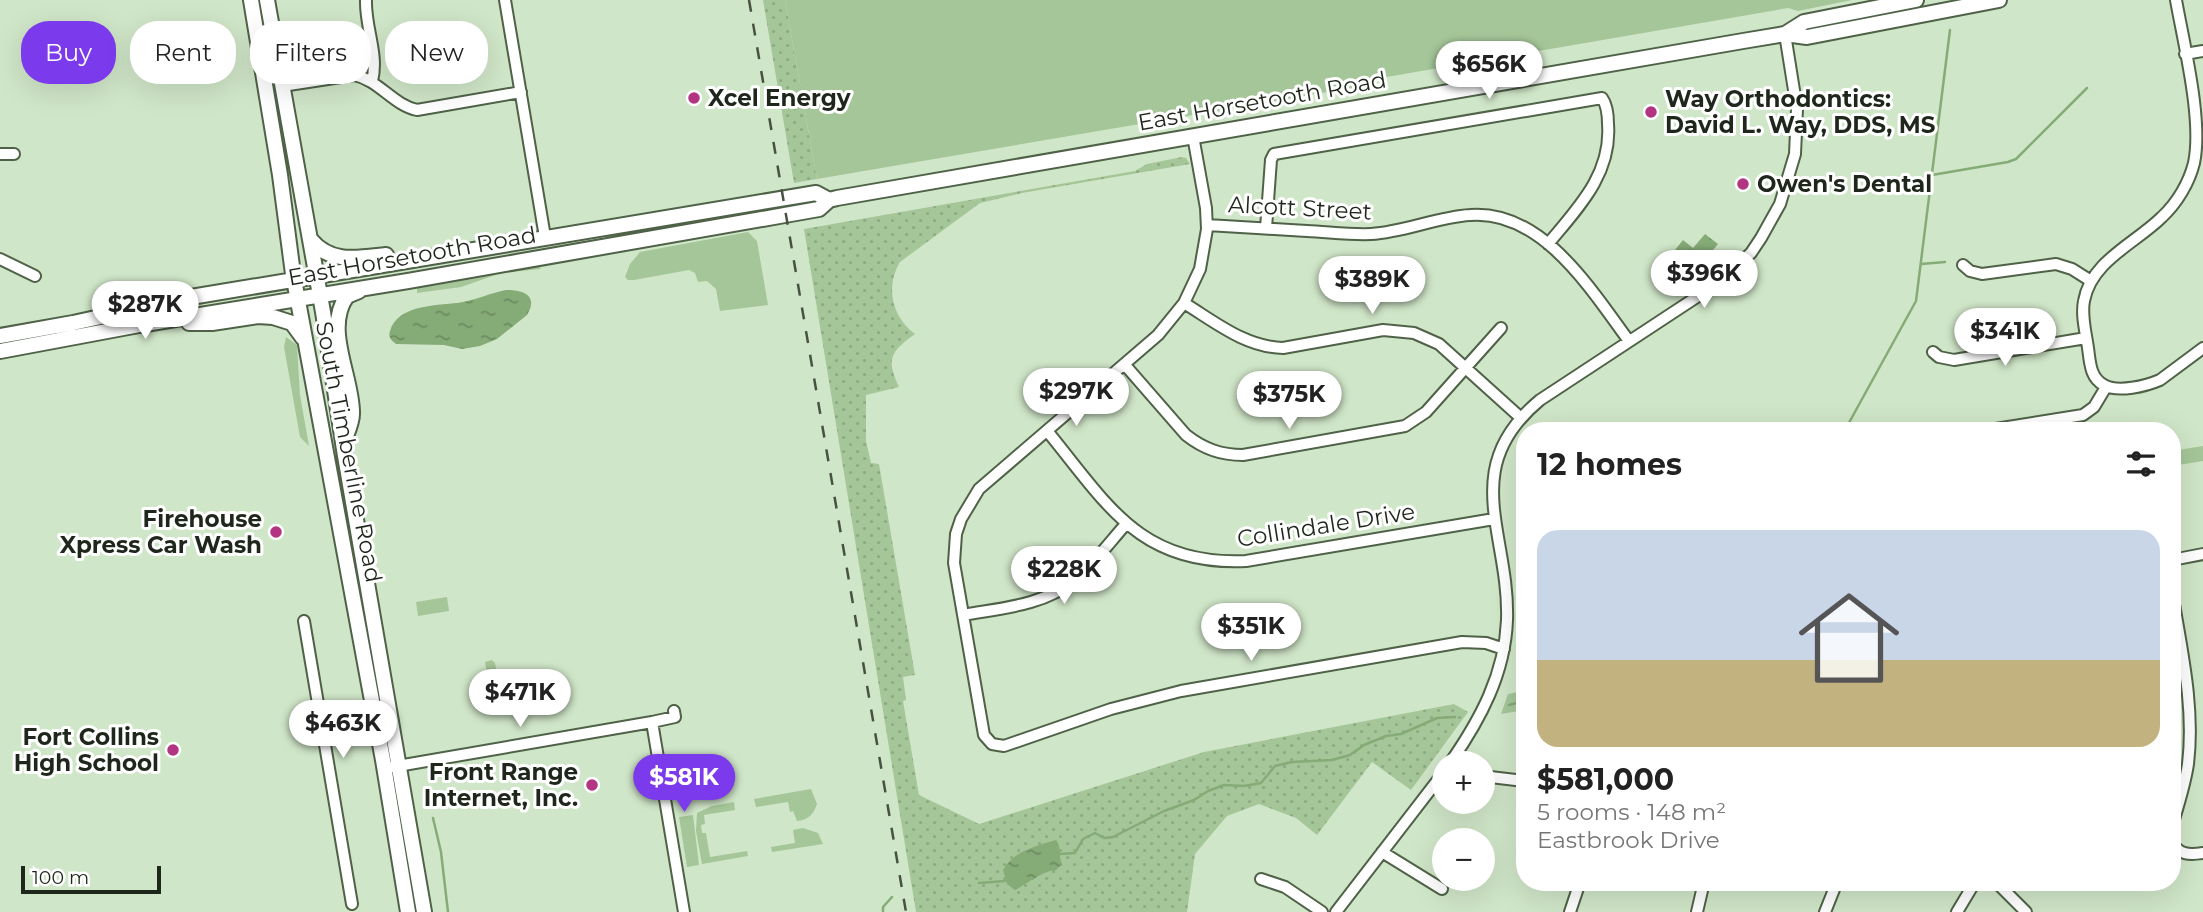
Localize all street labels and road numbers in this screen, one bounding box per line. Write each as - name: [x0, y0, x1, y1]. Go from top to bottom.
- street label: East Horsetooth Road: [1136, 65, 1388, 137]
- street label: Alcott Street: [1227, 190, 1373, 226]
- street label: East Horsetooth Road: [286, 220, 538, 292]
- street label: South Timberline Road: [310, 319, 388, 585]
- street label: Collindale Drive: [1235, 497, 1417, 553]

